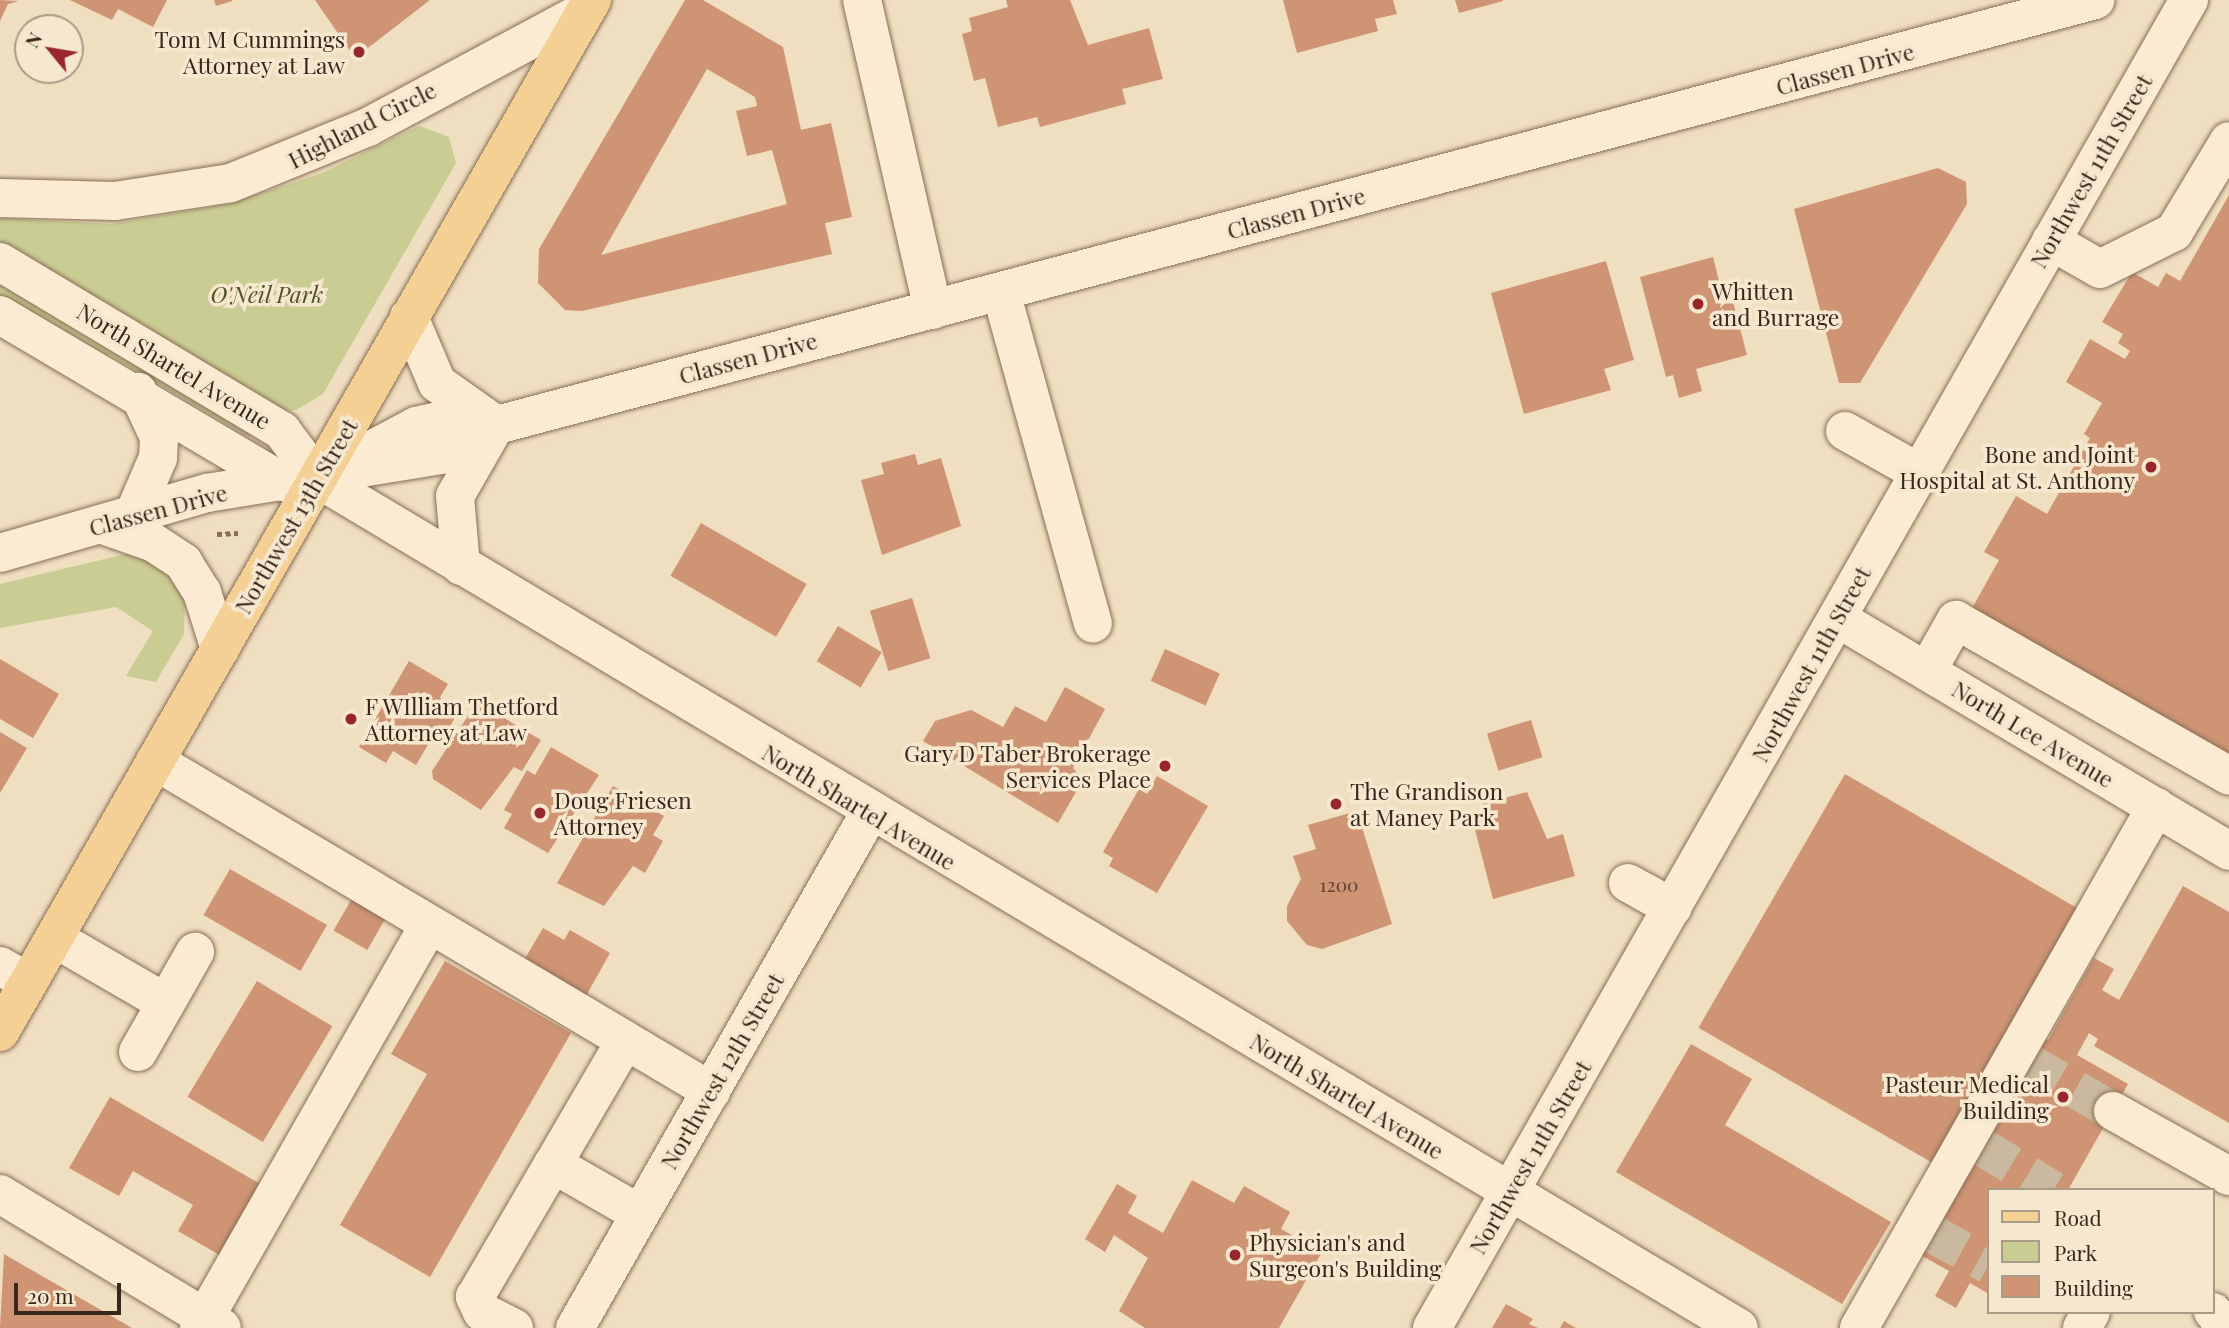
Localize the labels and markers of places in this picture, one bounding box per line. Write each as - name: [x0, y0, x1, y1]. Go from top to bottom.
- place label: Tom M Cummings Attorney at Law: [155, 25, 345, 79]
- marker: Tom M Cummings Attorney at Law: [351, 44, 367, 60]
- place label: Whitten and Burrage: [1712, 277, 1839, 331]
- marker: Whitten and Burrage: [1690, 296, 1706, 312]
- place label: Bone and Joint Hospital at St. Anthony: [1898, 440, 2135, 494]
- marker: Bone and Joint Hospital at St. Anthony: [2141, 457, 2161, 477]
- place label: F WIlliam Thetford Attorney at Law: [365, 692, 560, 746]
- marker: F WIlliam Thetford Attorney at Law: [343, 711, 359, 727]
- place label: Gary D Taber Brokerage Services Place: [902, 739, 1151, 793]
- marker: Gary D Taber Brokerage Services Place: [1157, 758, 1173, 774]
- place label: The Grandison at Maney Park: [1350, 777, 1503, 831]
- place label: Doug Friesen Attorney: [554, 786, 692, 840]
- marker: The Grandison at Maney Park: [1328, 796, 1344, 812]
- marker: Doug Friesen Attorney: [532, 805, 548, 821]
- place label: Pasteur Medical Building: [1884, 1070, 2049, 1124]
- marker: Pasteur Medical Building: [2055, 1089, 2071, 1105]
- place label: Physician's and Surgeon's Building: [1249, 1228, 1441, 1282]
- marker: Physician's and Surgeon's Building: [1227, 1247, 1243, 1263]

